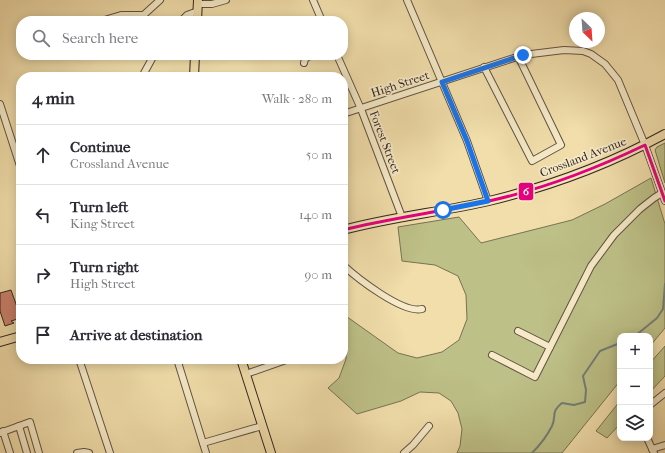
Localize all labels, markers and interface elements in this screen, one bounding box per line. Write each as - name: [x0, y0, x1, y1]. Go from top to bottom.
- north arrow: [569, 12, 605, 48]
- search box: [16, 16, 348, 60]
- icon: search: [30, 27, 52, 49]
- text: Search here: [62, 29, 138, 47]
- route end: [514, 46, 532, 64]
- street label: High Street: [369, 68, 432, 100]
- text: 4 min: [32, 88, 75, 108]
- text: Walk · 280 m: [262, 91, 332, 106]
- street label: Forest Street: [367, 109, 404, 176]
- street label: Crossland Avenue: [538, 134, 628, 180]
- text: Continue: [70, 138, 130, 156]
- icon: ahead: [32, 144, 54, 166]
- text: 50 m: [306, 147, 332, 162]
- text: Crossland Avenue: [70, 156, 169, 171]
- line badge: 6: [518, 182, 534, 201]
- text: 6: [523, 185, 530, 198]
- text: Turn left: [70, 198, 128, 216]
- route start: [434, 201, 452, 219]
- icon: left: [32, 204, 54, 226]
- text: 140 m: [299, 207, 332, 222]
- text: King Street: [70, 216, 135, 231]
- text: Turn right: [70, 258, 139, 276]
- icon: right: [32, 264, 54, 286]
- text: 90 m: [304, 267, 332, 282]
- text: High Street: [70, 276, 135, 291]
- icon: arrive: [32, 324, 54, 346]
- text: Arrive at destination: [70, 326, 202, 344]
- map controls: [617, 333, 653, 441]
- button: +: [617, 333, 653, 369]
- button: −: [617, 369, 653, 405]
- button: layers: [617, 405, 653, 441]

